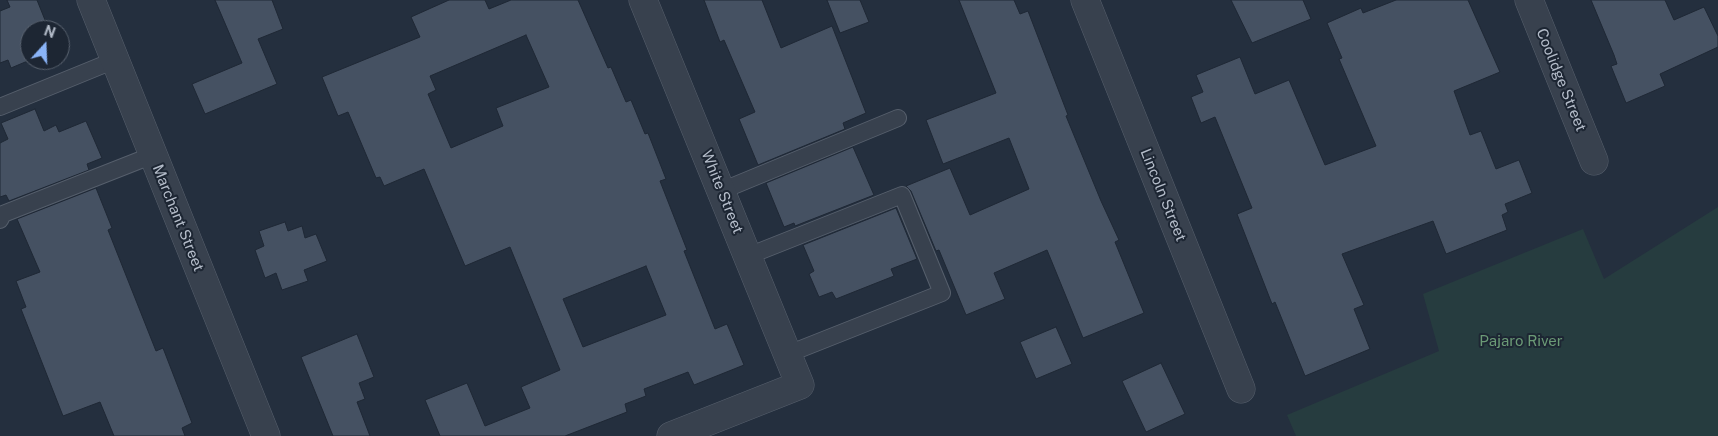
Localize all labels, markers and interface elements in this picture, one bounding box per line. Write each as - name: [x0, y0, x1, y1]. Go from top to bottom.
- north arrow: [20, 20, 70, 70]
- text: N: [42, 22, 58, 41]
- street label: Coolidge Street: [1532, 26, 1590, 134]
- street label: Lincoln Street: [1136, 146, 1190, 244]
- street label: White Street: [697, 148, 747, 236]
- street label: Marchant Street: [148, 162, 208, 274]
- park label: Pajaro River: [1479, 332, 1563, 350]

